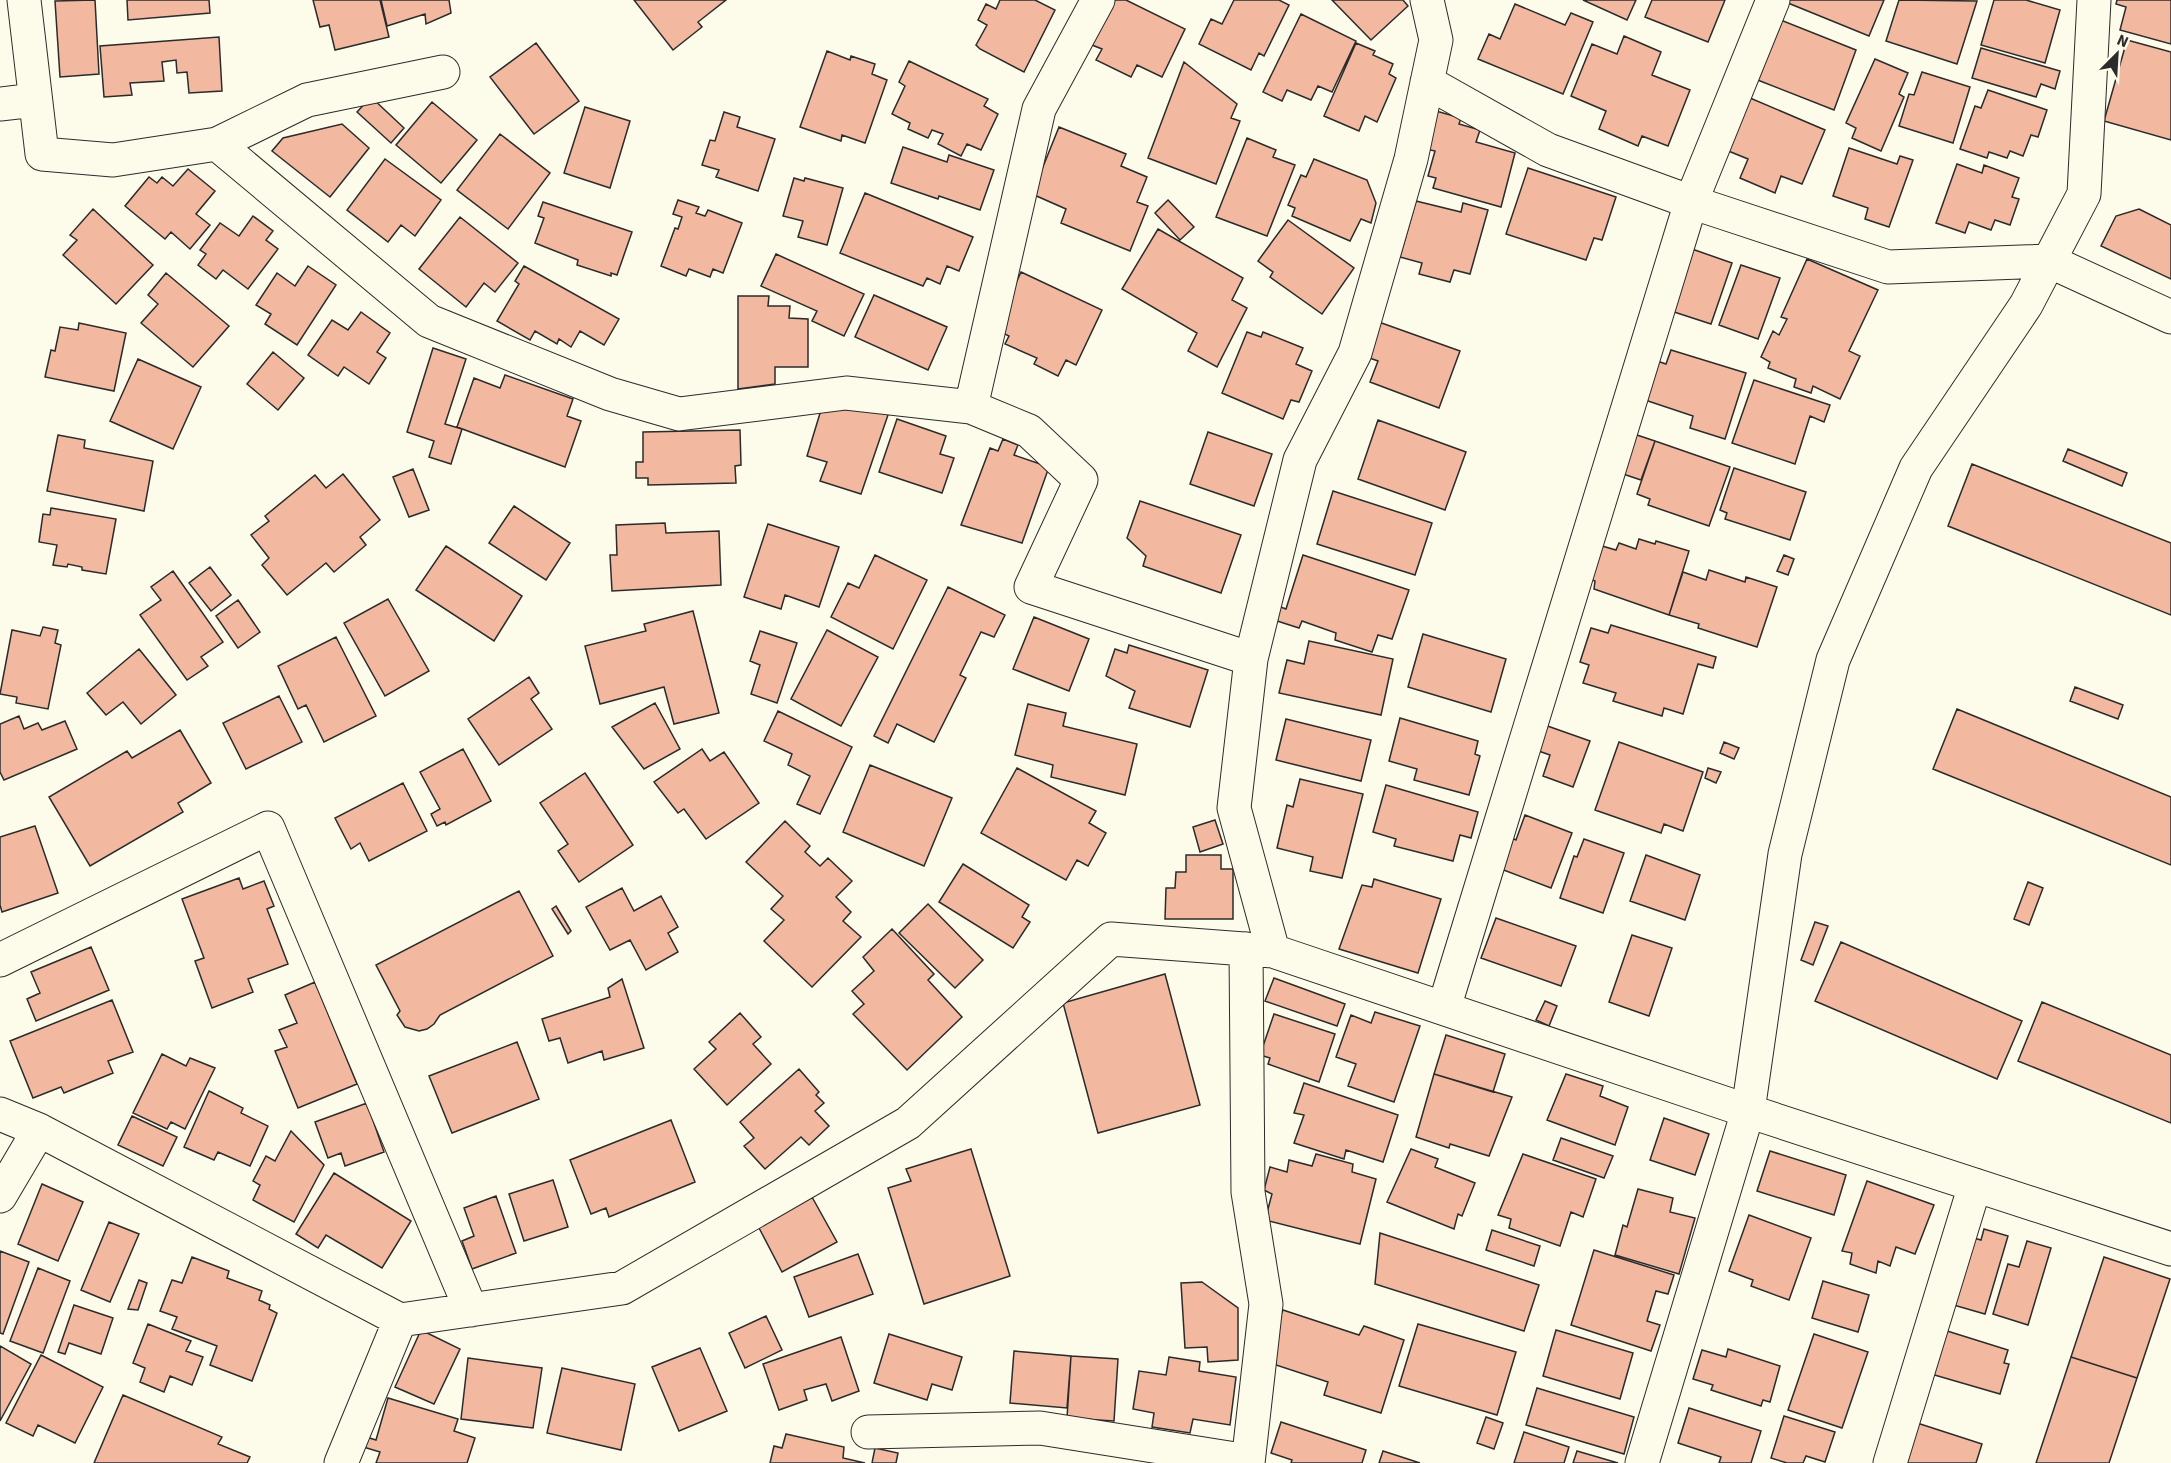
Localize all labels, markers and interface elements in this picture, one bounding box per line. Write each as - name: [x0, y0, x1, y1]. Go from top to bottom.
- north arrow: [2087, 24, 2147, 84]
- text: N: [2113, 29, 2132, 53]

